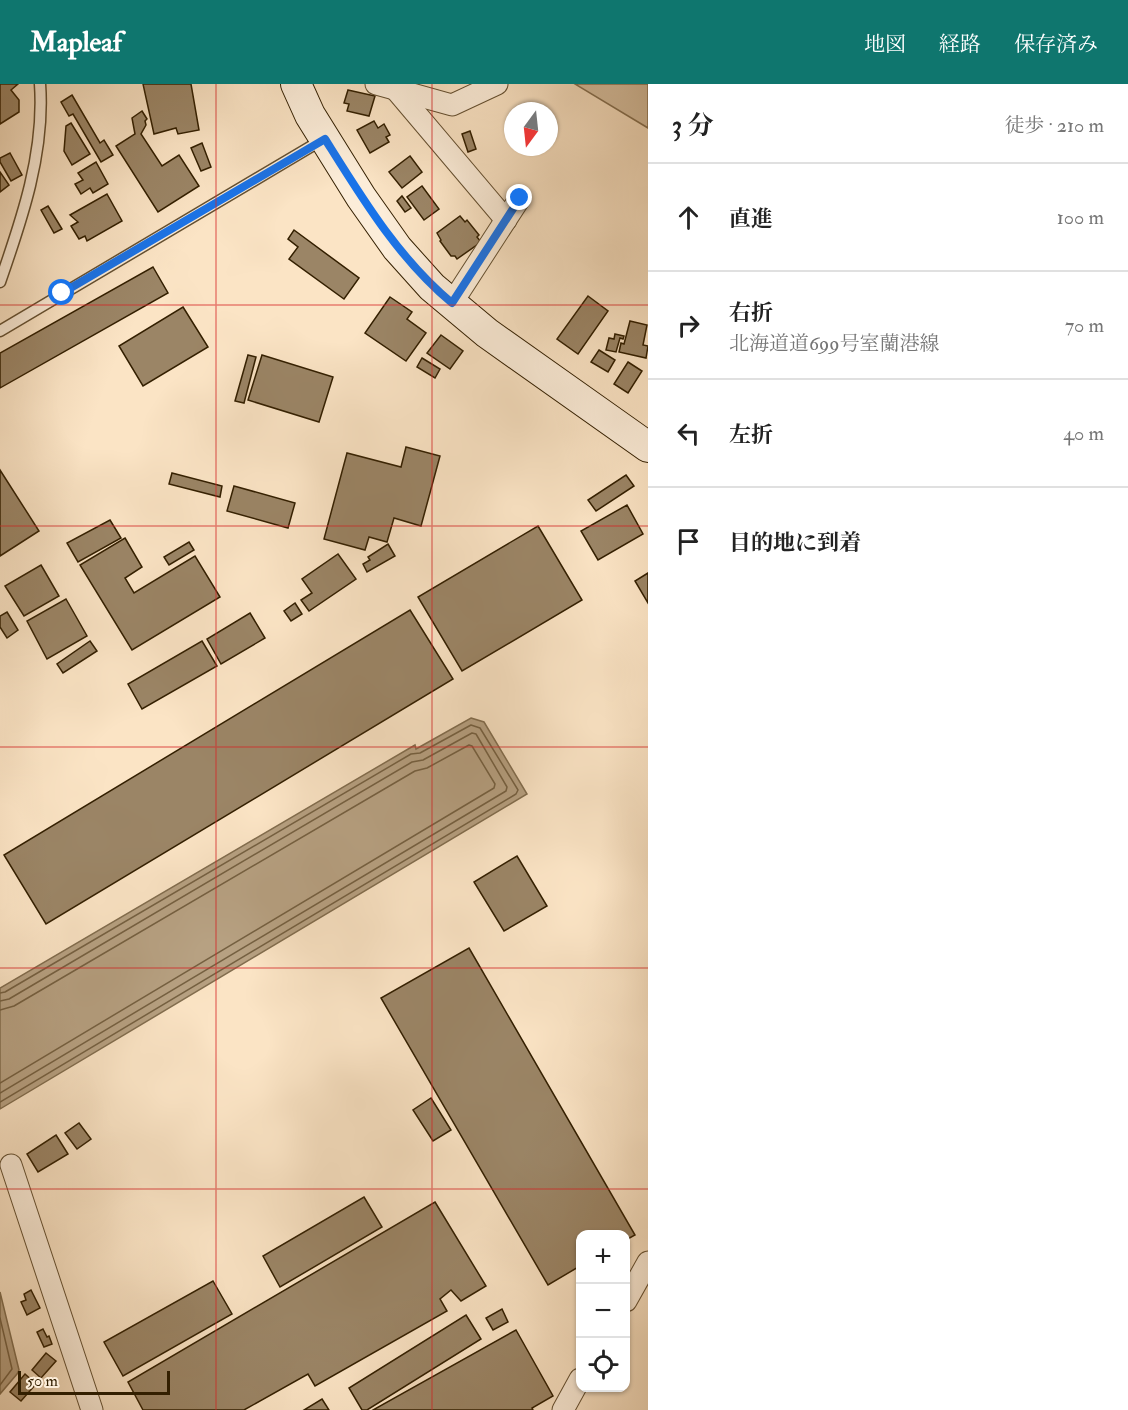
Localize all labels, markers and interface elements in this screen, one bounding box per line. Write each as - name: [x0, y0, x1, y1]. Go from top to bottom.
- text: Mapleaf: [30, 25, 122, 60]
- text: 地図: [864, 31, 906, 58]
- text: 経路: [939, 31, 981, 58]
- text: 保存済み: [1014, 31, 1098, 58]
- north arrow: [504, 102, 558, 156]
- text: 3 分: [672, 110, 713, 142]
- text: 徒歩 · 210 m: [1005, 113, 1104, 138]
- route end: [506, 184, 532, 210]
- icon: ahead: [672, 201, 705, 234]
- text: 直進: [729, 205, 773, 233]
- text: 100 m: [1057, 205, 1104, 230]
- route start: [48, 279, 74, 305]
- text: 右折: [729, 299, 773, 327]
- icon: right: [672, 309, 705, 342]
- text: 70 m: [1065, 313, 1104, 338]
- text: 北海道道699号室蘭港線: [729, 331, 940, 356]
- icon: left: [672, 417, 705, 450]
- text: 左折: [729, 421, 773, 449]
- text: 40 m: [1063, 421, 1104, 446]
- icon: arrive: [672, 525, 705, 558]
- text: 目的地に到着: [729, 529, 861, 557]
- map controls: [576, 1230, 630, 1392]
- button: +: [576, 1230, 630, 1284]
- button: −: [576, 1284, 630, 1338]
- button: locate: [576, 1338, 630, 1392]
- scale bar: [18, 1368, 170, 1396]
- text: 50 m: [27, 1371, 58, 1391]

